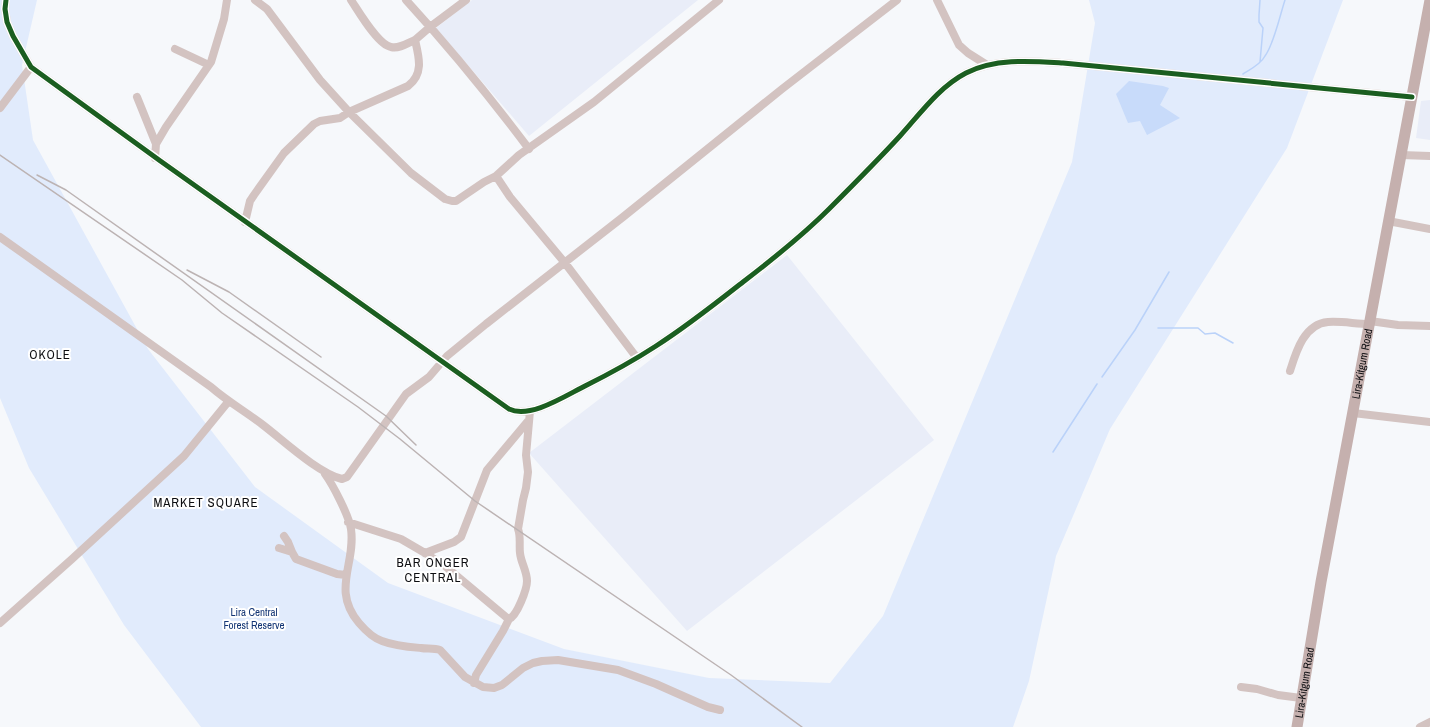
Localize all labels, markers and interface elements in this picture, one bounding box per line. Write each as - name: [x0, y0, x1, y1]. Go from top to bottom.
- street label: Lira-Kitgum Road: [1348, 327, 1375, 400]
- district label: OKOLE: [29, 346, 71, 363]
- district label: MARKET SQUARE: [153, 494, 259, 511]
- district label: BAR ONGER CENTRAL: [397, 554, 469, 586]
- park label: Lira Central Forest Reserve: [223, 605, 285, 632]
- street label: Lira-Kitgum Road: [1292, 646, 1317, 719]

